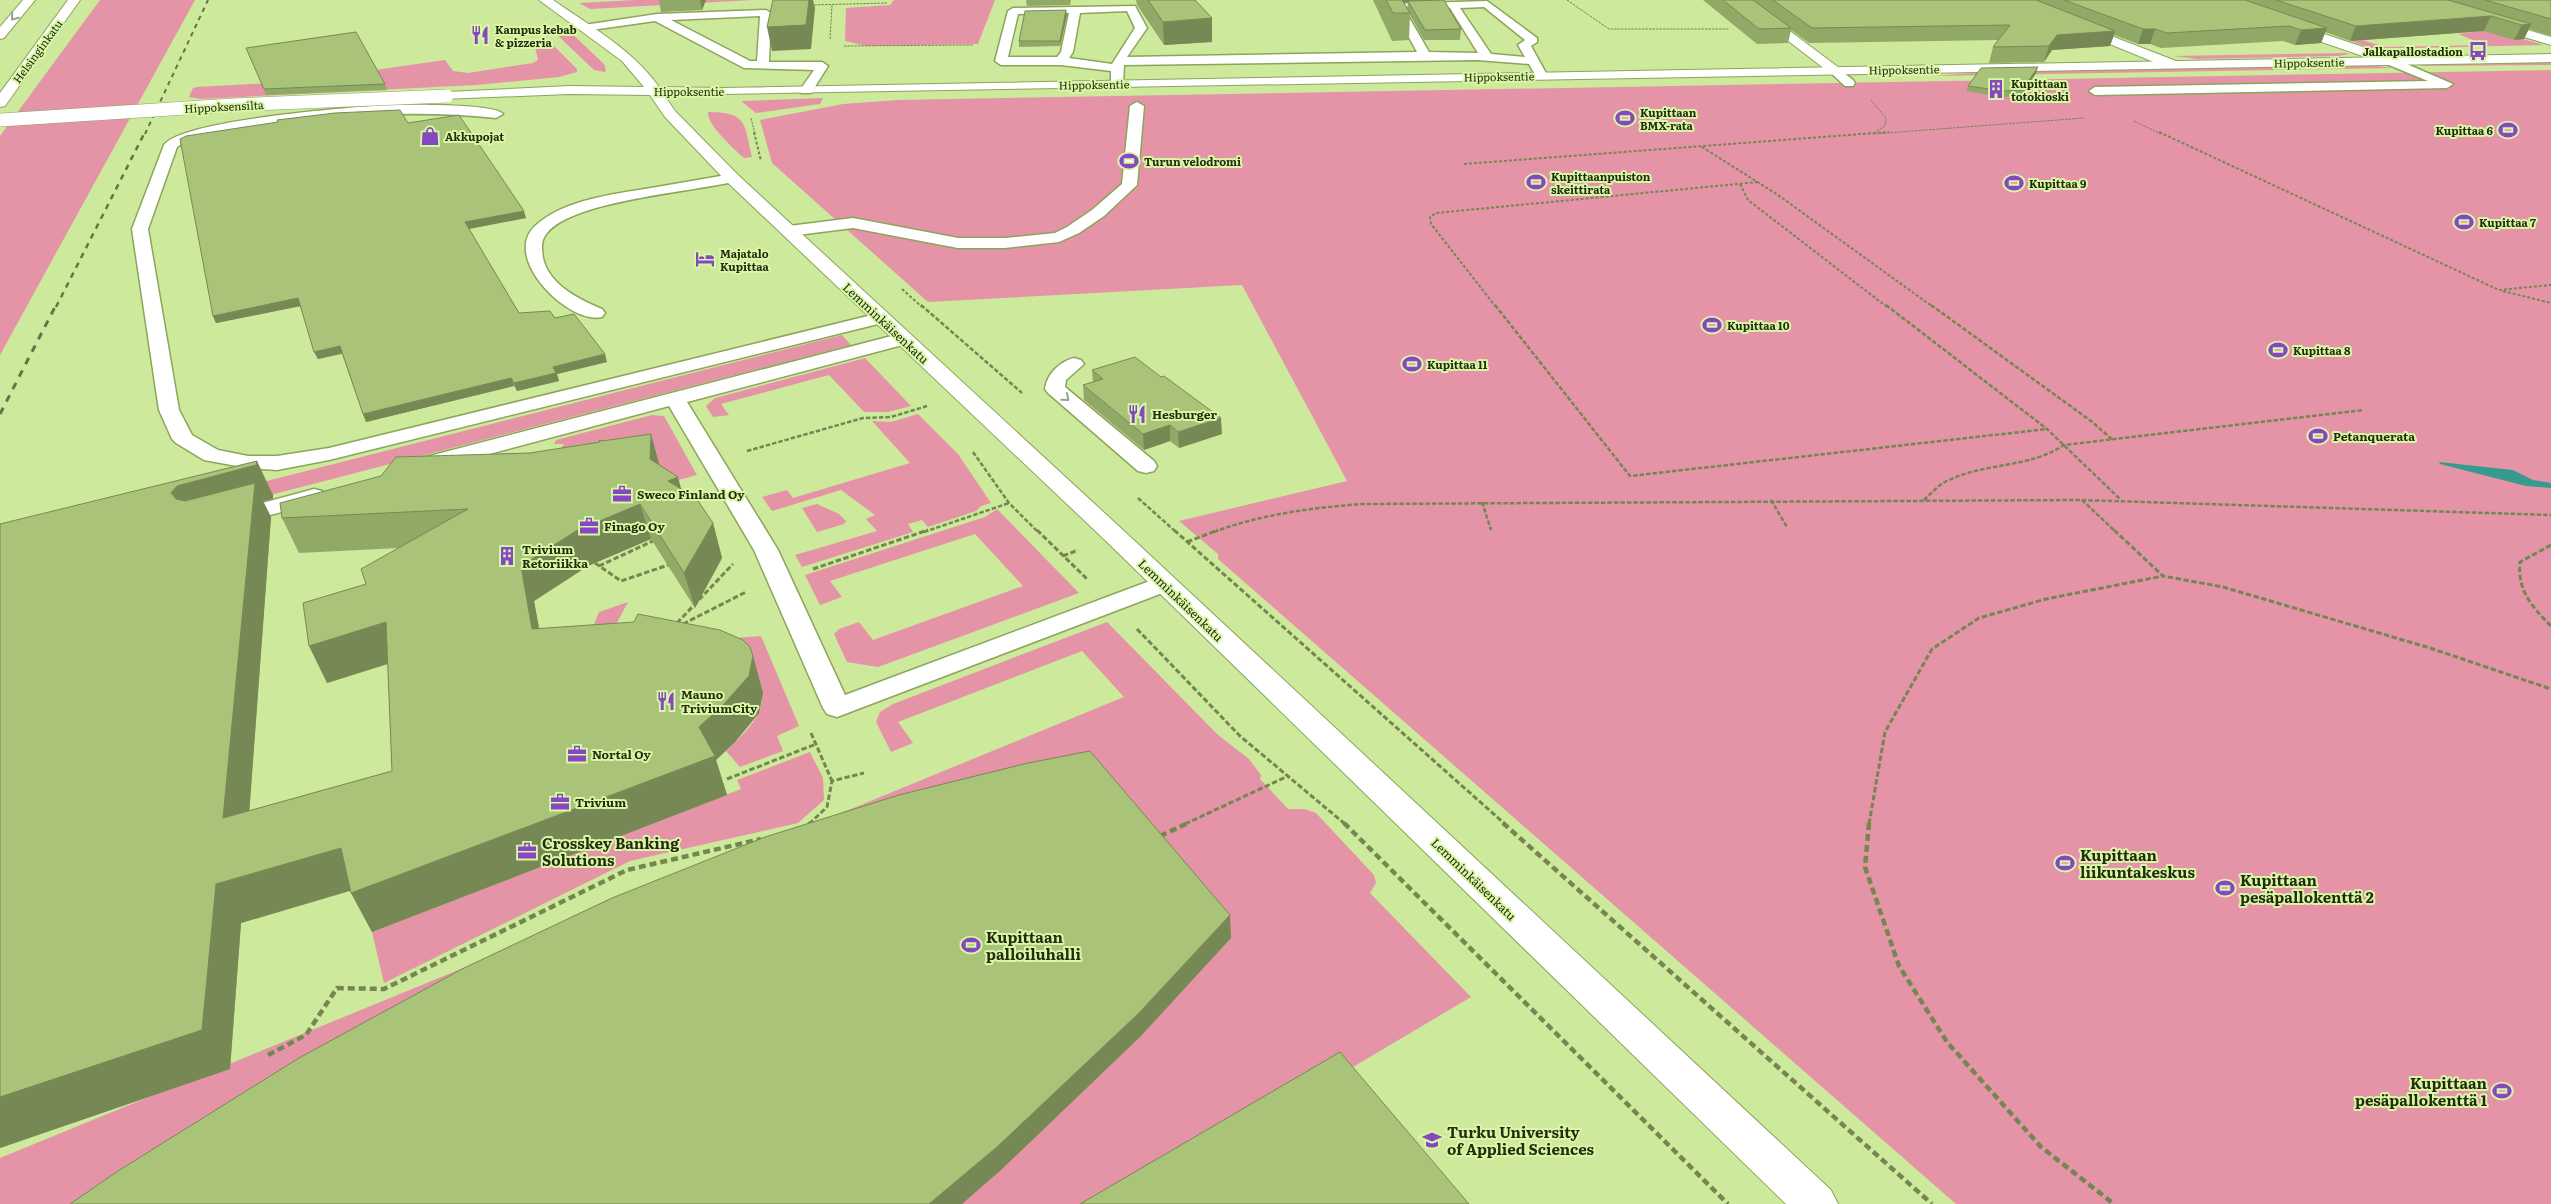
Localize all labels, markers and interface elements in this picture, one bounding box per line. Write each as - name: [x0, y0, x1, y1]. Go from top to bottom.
- one-way arrow: [11, 12, 20, 21]
- street label: Helsinginkatu: [8, 16, 66, 86]
- place label: Kampus kebab & pizzeria: [495, 21, 577, 50]
- restaurant icon: Kampus kebab & pizzeria: [469, 24, 491, 46]
- bus stop icon: Jalkapallostadion: [2467, 40, 2489, 62]
- place label: Jalkapallostadion: [2363, 43, 2463, 59]
- street label: Hippoksentie: [2274, 53, 2345, 71]
- street label: Hippoksentie: [1869, 60, 1940, 78]
- street label: Hippoksentie: [1464, 67, 1535, 85]
- street label: Hippoksentie: [1059, 75, 1130, 93]
- place label: Kupittaan totokioski: [2011, 75, 2069, 104]
- building icon: Kupittaan totokioski: [1985, 78, 2007, 100]
- street label: Hippoksentie: [654, 83, 725, 99]
- street label: Hippoksensilta: [184, 96, 264, 116]
- place label: Kupittaan BMX-rata: [1640, 104, 1697, 133]
- sports icon: Kupittaan BMX-rata: [1614, 107, 1636, 129]
- sports icon: Kupittaa 6: [2497, 119, 2519, 141]
- place label: Kupittaa 6: [2435, 122, 2494, 138]
- shop icon: Akkupojat: [419, 125, 441, 147]
- place label: Akkupojat: [445, 128, 504, 144]
- sports icon: Turun velodromi: [1118, 150, 1140, 172]
- place label: Turun velodromi: [1144, 153, 1241, 169]
- place label: Kupittaanpuiston skeittirata: [1551, 168, 1651, 197]
- sports icon: Kupittaanpuiston skeittirata: [1525, 171, 1547, 193]
- sports icon: Kupittaa 9: [2003, 172, 2025, 194]
- place label: Kupittaa 9: [2029, 175, 2086, 191]
- sports icon: Kupittaa 7: [2453, 211, 2475, 233]
- place label: Kupittaa 7: [2479, 214, 2536, 230]
- place label: Majatalo Kupittaa: [720, 245, 770, 274]
- hotel icon: Majatalo Kupittaa: [694, 248, 716, 270]
- street label: Lemminkäisenkatu: [839, 278, 933, 368]
- sports icon: Kupittaa 10: [1701, 314, 1723, 336]
- place label: Kupittaa 10: [1727, 317, 1790, 333]
- sports icon: Kupittaa 8: [2267, 339, 2289, 361]
- place label: Kupittaa 8: [2293, 342, 2351, 358]
- sports icon: Kupittaa 11: [1401, 353, 1423, 375]
- place label: Kupittaa 11: [1427, 356, 1488, 372]
- one-way arrow: [1060, 393, 1069, 401]
- restaurant icon: Hesburger: [1126, 403, 1148, 425]
- place label: Hesburger: [1152, 405, 1217, 423]
- sports icon: Petanquerata: [2307, 425, 2329, 447]
- place label: Petanquerata: [2333, 427, 2415, 445]
- office icon: Sweco Finland Oy: [611, 483, 633, 505]
- place label: Sweco Finland Oy: [637, 485, 745, 503]
- office icon: Finago Oy: [578, 515, 600, 537]
- place label: Finago Oy: [604, 517, 665, 535]
- place label: Trivium Retoriikka: [522, 540, 588, 572]
- building icon: Trivium Retoriikka: [496, 545, 518, 567]
- street label: Lemminkäisenkatu: [1135, 555, 1228, 646]
- place label: Mauno TriviumCity: [681, 685, 758, 717]
- restaurant icon: Mauno TriviumCity: [655, 690, 677, 712]
- office icon: Nortal Oy: [566, 743, 588, 765]
- place label: Nortal Oy: [592, 745, 652, 763]
- office icon: Trivium: [549, 791, 571, 813]
- place label: Trivium: [575, 793, 626, 811]
- place label: Crosskey Banking Solutions: [542, 831, 680, 871]
- street label: Lemminkäisenkatu: [1428, 834, 1521, 925]
- office icon: Crosskey Banking Solutions: [516, 840, 538, 862]
- place label: Kupittaan liikuntakeskus: [2080, 843, 2195, 883]
- sports icon: Kupittaan liikuntakeskus: [2054, 852, 2076, 874]
- place label: Kupittaan pesäpallokenttä 2: [2240, 868, 2374, 908]
- sports icon: Kupittaan pesäpallokenttä 2: [2214, 877, 2236, 899]
- place label: Kupittaan palloiluhalli: [986, 925, 1081, 965]
- sports icon: Kupittaan palloiluhalli: [960, 934, 982, 956]
- place label: Kupittaan pesäpallokenttä 1: [2355, 1071, 2488, 1111]
- sports icon: Kupittaan pesäpallokenttä 1: [2491, 1080, 2513, 1102]
- place label: Turku University of Applied Sciences: [1447, 1120, 1595, 1160]
- school or university icon: Turku University of Applied Sciences: [1421, 1129, 1443, 1151]

